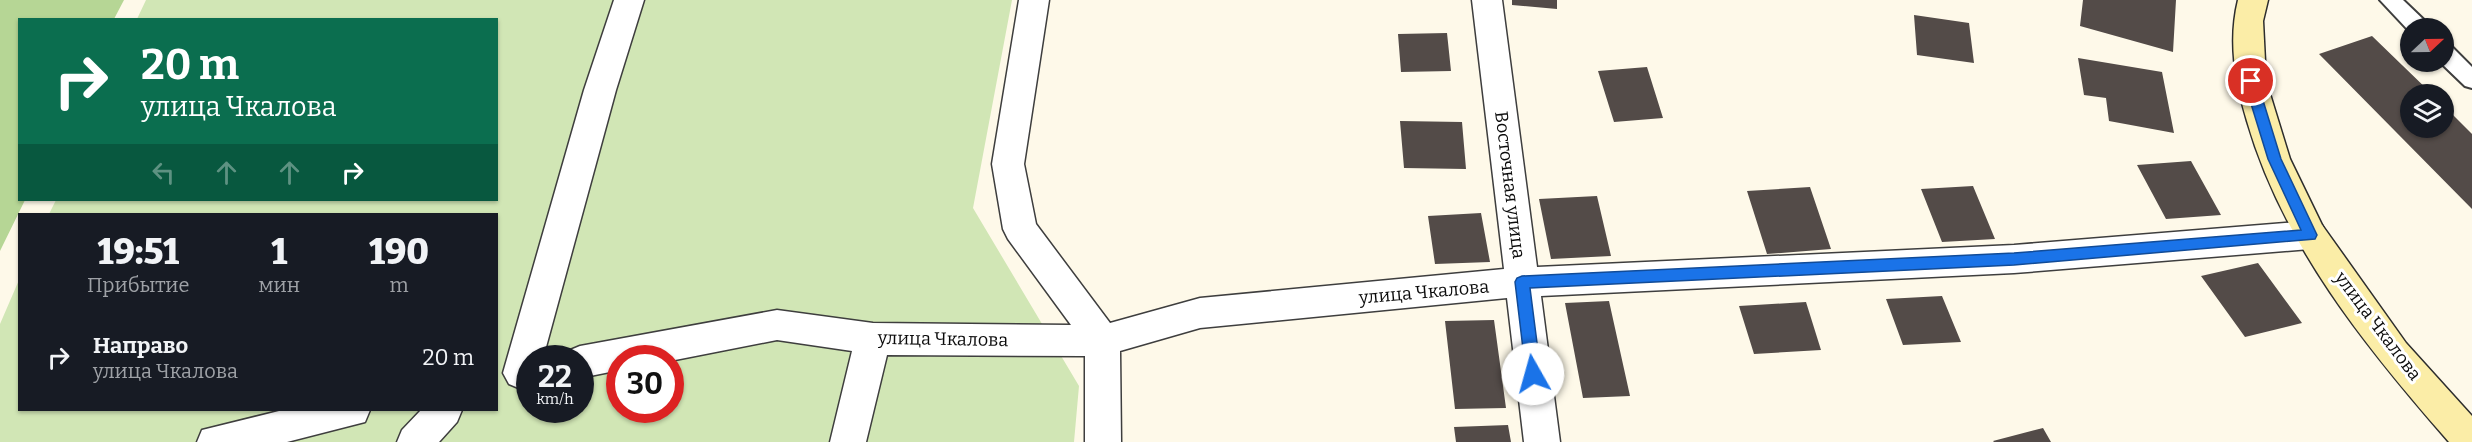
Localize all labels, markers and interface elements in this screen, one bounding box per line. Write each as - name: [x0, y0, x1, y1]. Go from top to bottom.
- north arrow: [2400, 18, 2454, 72]
- map controls: [2400, 18, 2454, 138]
- text: 20 m: [141, 40, 239, 90]
- icon: right: [42, 42, 120, 120]
- pin: [2225, 55, 2276, 106]
- icon: arrive: [2234, 64, 2267, 97]
- button: layers: [2400, 84, 2454, 138]
- text: улица Чкалова: [141, 91, 337, 123]
- street label: Восточная улица: [1490, 110, 1530, 260]
- icon: left: [147, 156, 180, 189]
- icon: ahead: [210, 156, 243, 189]
- icon: ahead: [273, 156, 306, 189]
- icon: right: [336, 156, 369, 189]
- text: 19:51: [97, 230, 179, 274]
- text: 1: [271, 230, 287, 274]
- text: 190: [369, 230, 429, 274]
- street label: улица Чкалова: [2329, 267, 2426, 385]
- text: Прибытие: [87, 273, 189, 297]
- text: мин: [258, 273, 300, 297]
- text: m: [389, 273, 409, 297]
- street label: улица Чкалова: [1357, 275, 1490, 309]
- street label: улица Чкалова: [877, 327, 1009, 351]
- text: Направо: [93, 332, 188, 359]
- icon: right: [42, 341, 75, 374]
- position arrow: [1501, 342, 1565, 406]
- text: 20 m: [423, 344, 474, 371]
- speed limit sign: 30: [606, 345, 684, 423]
- text: улица Чкалова: [93, 359, 238, 383]
- text: 22: [538, 359, 572, 395]
- text: km/h: [536, 390, 574, 408]

